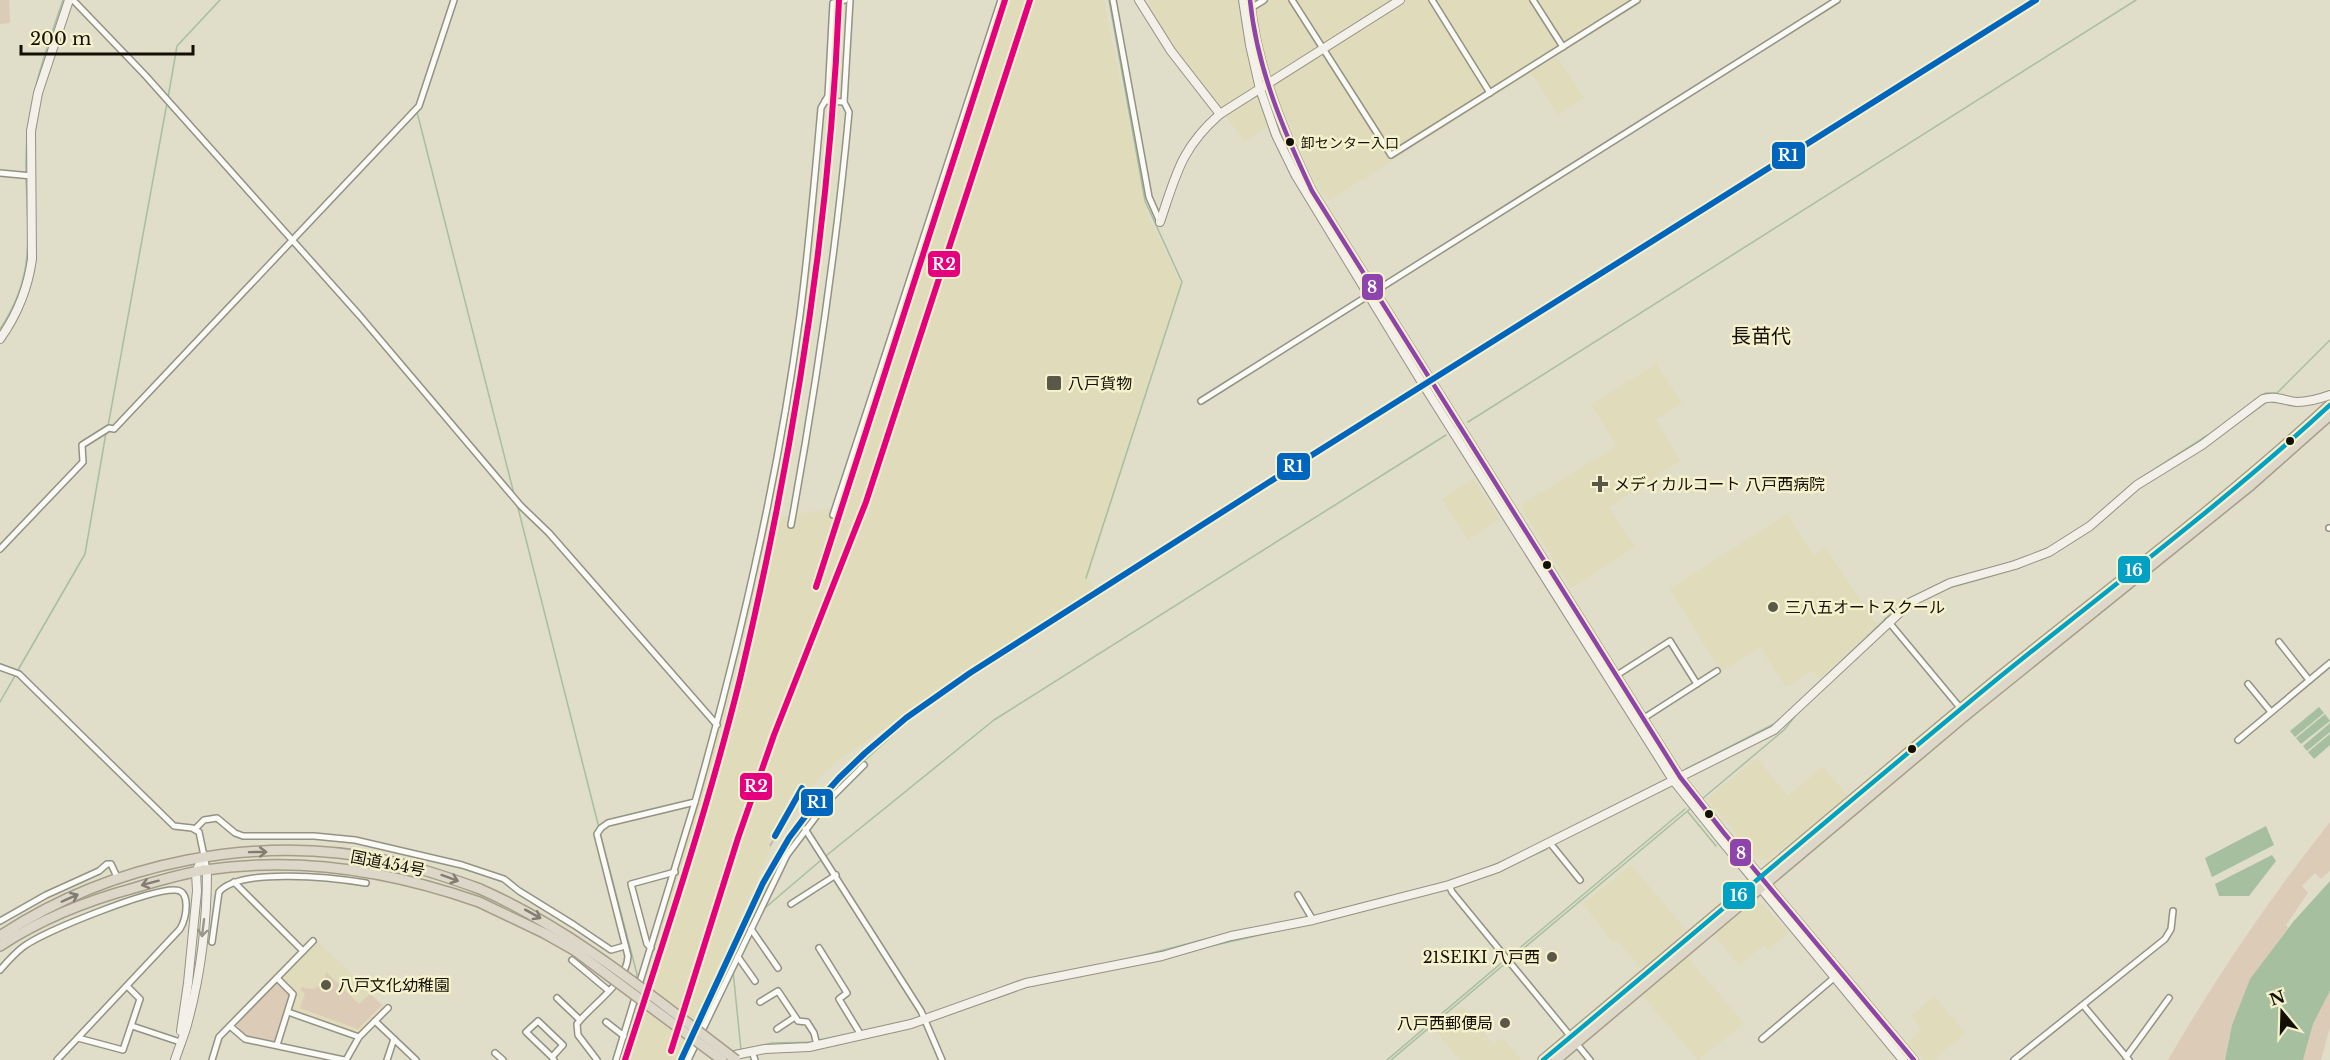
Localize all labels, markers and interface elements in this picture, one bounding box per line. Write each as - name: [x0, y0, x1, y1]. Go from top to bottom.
- scale bar: [21, 18, 194, 56]
- text: 200 m: [30, 28, 91, 50]
- place label: 卸センター入口: [1301, 134, 1399, 152]
- marker: 卸センター入口: [1284, 136, 1296, 148]
- line badge: R1: [1771, 141, 1806, 170]
- text: R1: [1778, 145, 1798, 165]
- line badge: R2: [927, 250, 961, 278]
- text: R2: [932, 254, 956, 274]
- line badge: 8: [1361, 273, 1384, 301]
- text: 8: [1367, 277, 1377, 297]
- district label: 長苗代: [1731, 324, 1791, 348]
- place label: 八戸貨物: [1068, 373, 1132, 393]
- marker: 八戸貨物: [1045, 374, 1063, 392]
- unlabelled marker: [2284, 435, 2296, 447]
- line badge: R1: [1276, 452, 1311, 481]
- text: R1: [1283, 456, 1303, 476]
- place label: メディカルコート 八戸西病院: [1614, 474, 1825, 494]
- marker: メディカルコート 八戸西病院: [1591, 475, 1609, 493]
- line badge: 16: [2117, 555, 2151, 584]
- unlabelled marker: [1541, 559, 1553, 571]
- text: 16: [2125, 560, 2143, 580]
- place label: 三八五オートスクール: [1785, 597, 1945, 617]
- marker: 三八五オートスクール: [1766, 600, 1780, 614]
- unlabelled marker: [1906, 743, 1918, 755]
- line badge: R2: [739, 772, 773, 801]
- text: R2: [744, 776, 768, 796]
- line badge: R1: [800, 788, 834, 817]
- text: R1: [807, 792, 827, 812]
- unlabelled marker: [1703, 808, 1715, 820]
- line badge: 8: [1729, 838, 1752, 867]
- text: 8: [1736, 843, 1746, 863]
- street label: 国道454号: [349, 846, 427, 880]
- one-way arrow: [247, 847, 267, 858]
- one-way arrow: [440, 874, 459, 885]
- one-way arrow: [141, 878, 160, 889]
- line badge: 16: [1722, 881, 1756, 910]
- text: 16: [1730, 885, 1748, 905]
- one-way arrow: [60, 892, 78, 903]
- one-way arrow: [524, 909, 541, 921]
- one-way arrow: [197, 918, 208, 938]
- place label: 21SEIKI 八戸西: [1423, 947, 1540, 967]
- marker: 21SEIKI 八戸西: [1545, 950, 1559, 964]
- place label: 八戸文化幼稚園: [338, 975, 450, 995]
- marker: 八戸文化幼稚園: [319, 978, 333, 992]
- north arrow: [2252, 982, 2312, 1042]
- text: N: [2267, 986, 2287, 1010]
- place label: 八戸西郵便局: [1397, 1013, 1493, 1033]
- marker: 八戸西郵便局: [1498, 1016, 1512, 1030]

